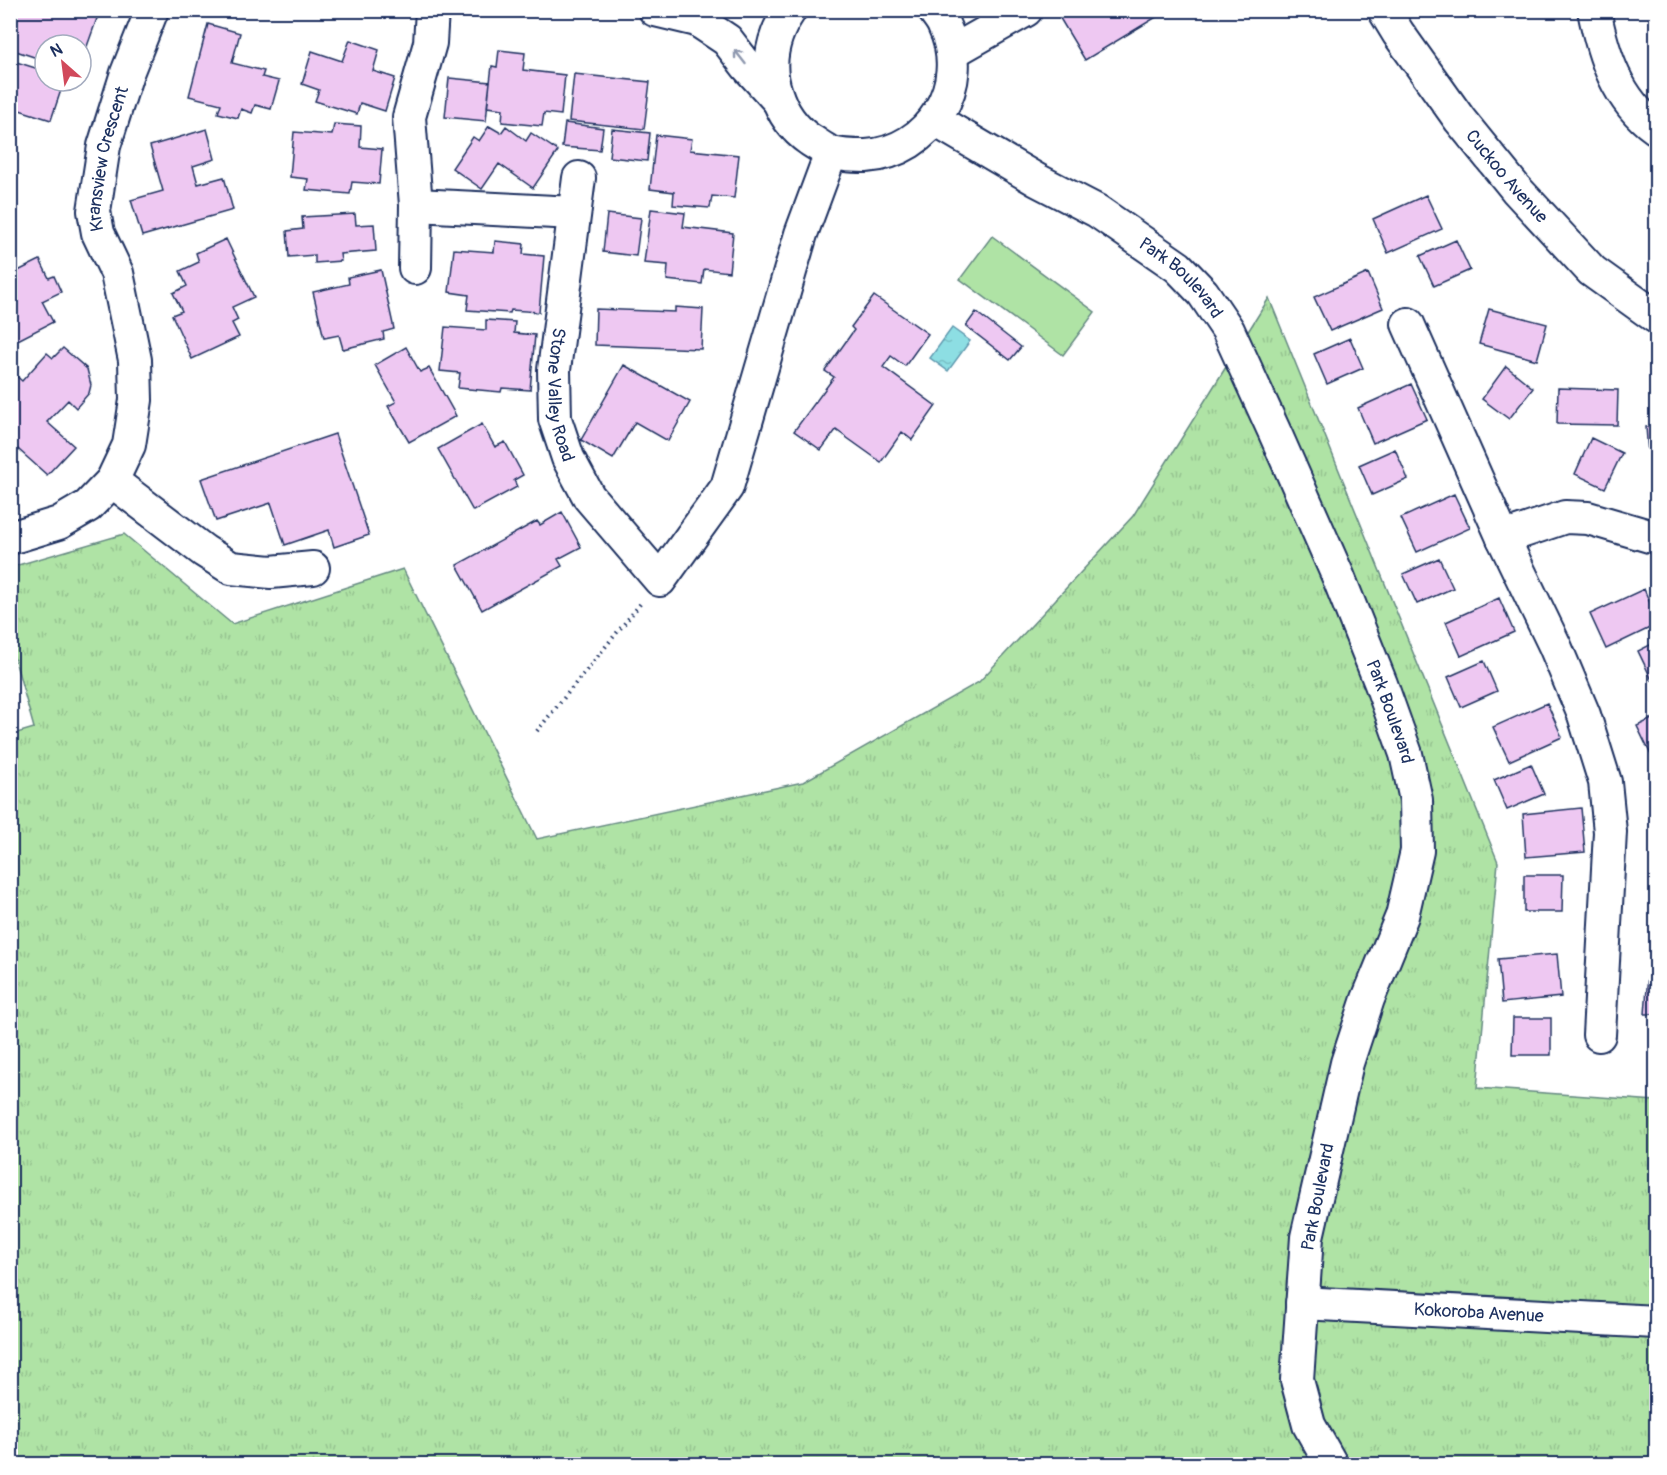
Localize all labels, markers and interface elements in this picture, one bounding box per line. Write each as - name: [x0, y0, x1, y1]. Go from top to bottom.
- north arrow: [33, 33, 93, 93]
- text: N: [47, 39, 66, 62]
- one-way arrow: [733, 49, 746, 65]
- street label: Kransview Crescent: [82, 83, 134, 233]
- street label: Cuckoo Avenue: [1461, 125, 1553, 228]
- street label: Park Boulevard: [1135, 232, 1228, 323]
- street label: Stone Valley Road: [542, 326, 580, 465]
- street label: Park Boulevard: [1361, 656, 1419, 766]
- street label: Park Boulevard: [1296, 1141, 1340, 1253]
- street label: Kokoroba Avenue: [1413, 1298, 1544, 1327]

